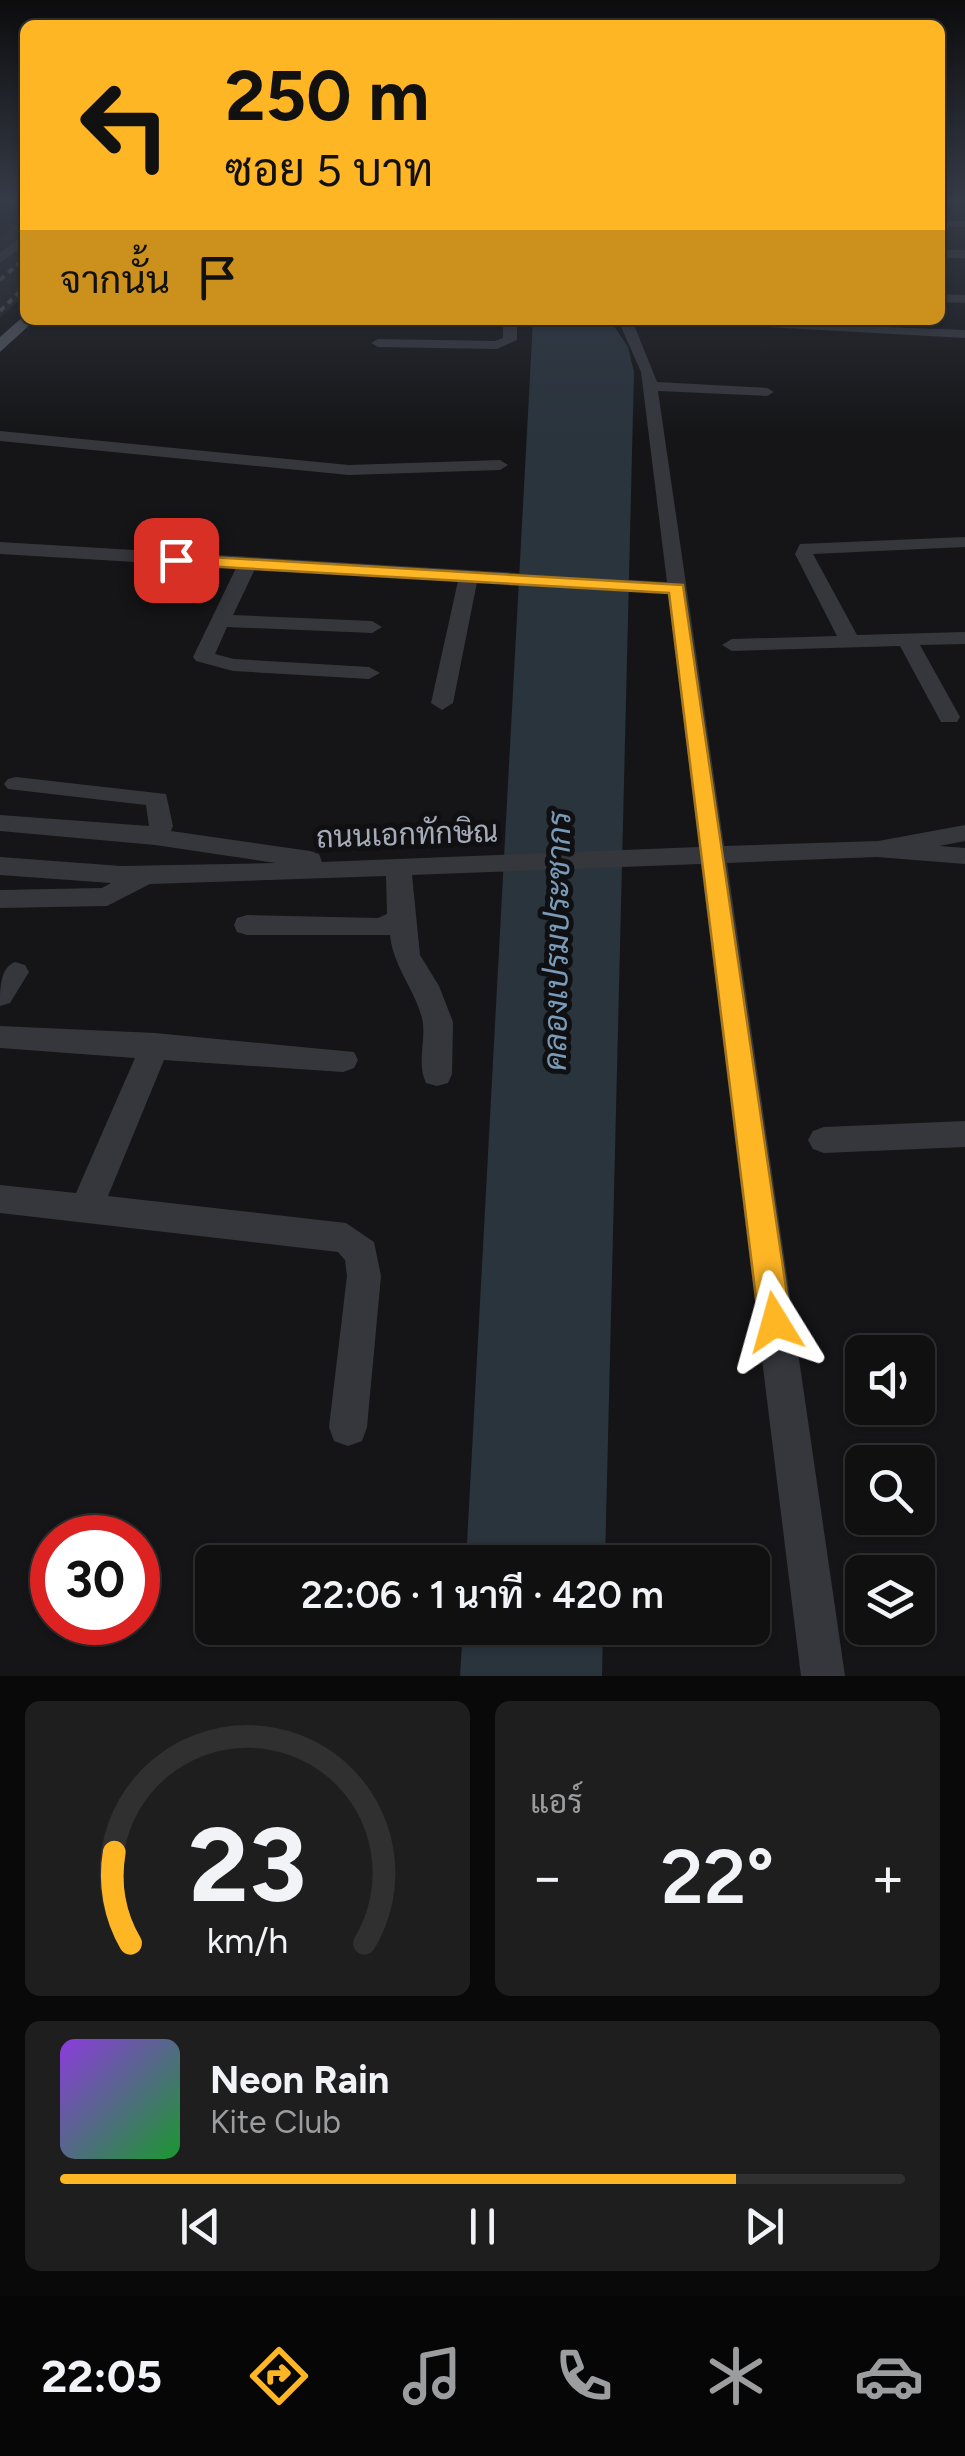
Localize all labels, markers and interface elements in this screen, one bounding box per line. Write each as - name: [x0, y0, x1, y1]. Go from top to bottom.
- text: 250 m: [225, 53, 429, 138]
- icon: left: [60, 60, 190, 190]
- text: ซอย 5 บาท: [225, 143, 433, 197]
- icon: arrive: [190, 250, 245, 305]
- text: จากนั้น: [60, 257, 170, 303]
- pin: [134, 518, 219, 603]
- icon: arrive: [149, 533, 204, 588]
- water label: คลองเปรมประชากร: [536, 809, 578, 1071]
- street label: ถนนเอกทักษิณ: [315, 812, 499, 856]
- position arrow: [723, 1270, 827, 1374]
- map controls: [845, 1335, 935, 1645]
- button: sound: [845, 1335, 935, 1425]
- button: search: [845, 1445, 935, 1535]
- speed limit sign: 30: [30, 1515, 160, 1645]
- button: layers: [845, 1555, 935, 1645]
- text: 22:06 · 1 นาที · 420 m: [301, 1572, 664, 1618]
- text: แอร์: [530, 1783, 583, 1821]
- text: 23: [188, 1802, 307, 1927]
- text: 22°: [661, 1832, 774, 1922]
- text: −: [530, 1844, 564, 1910]
- text: +: [871, 1844, 905, 1910]
- text: km/h: [207, 1919, 288, 1962]
- text: Neon Rain: [210, 2057, 389, 2103]
- text: Kite Club: [210, 2103, 341, 2141]
- icon: previous: [173, 2199, 228, 2254]
- icon: pause: [455, 2199, 510, 2254]
- icon: next: [737, 2199, 792, 2254]
- icon: directions: [244, 2341, 314, 2411]
- icon: music: [397, 2341, 467, 2411]
- icon: phone: [549, 2341, 619, 2411]
- icon: climate: [701, 2341, 771, 2411]
- icon: car: [854, 2341, 924, 2411]
- text: 22:05: [41, 2349, 162, 2403]

